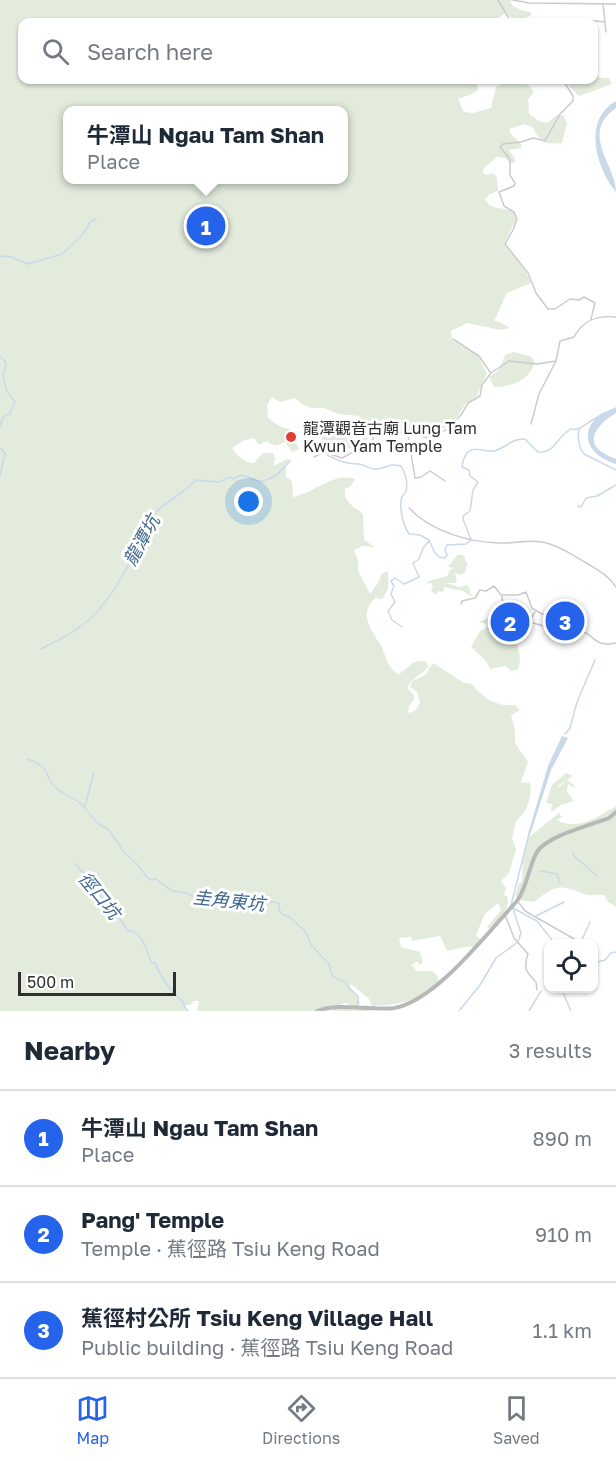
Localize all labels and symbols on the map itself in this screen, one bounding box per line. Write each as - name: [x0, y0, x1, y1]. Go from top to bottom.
- pin: 1: [186, 204, 226, 248]
- place label: 龍潭觀音古廟 Lung Tam Kwun Yam Temple: [303, 418, 477, 456]
- marker: 龍潭觀音古廟 Lung Tam Kwun Yam Temple: [284, 430, 298, 444]
- your location: [234, 487, 263, 516]
- water label: 龍潭坑: [118, 508, 165, 569]
- pin: 3: [546, 598, 584, 644]
- pin: 2: [490, 600, 530, 644]
- water label: 徑口坑: [74, 867, 127, 925]
- water label: 圭角東坑: [192, 885, 269, 915]
- scale bar: [18, 969, 176, 996]

